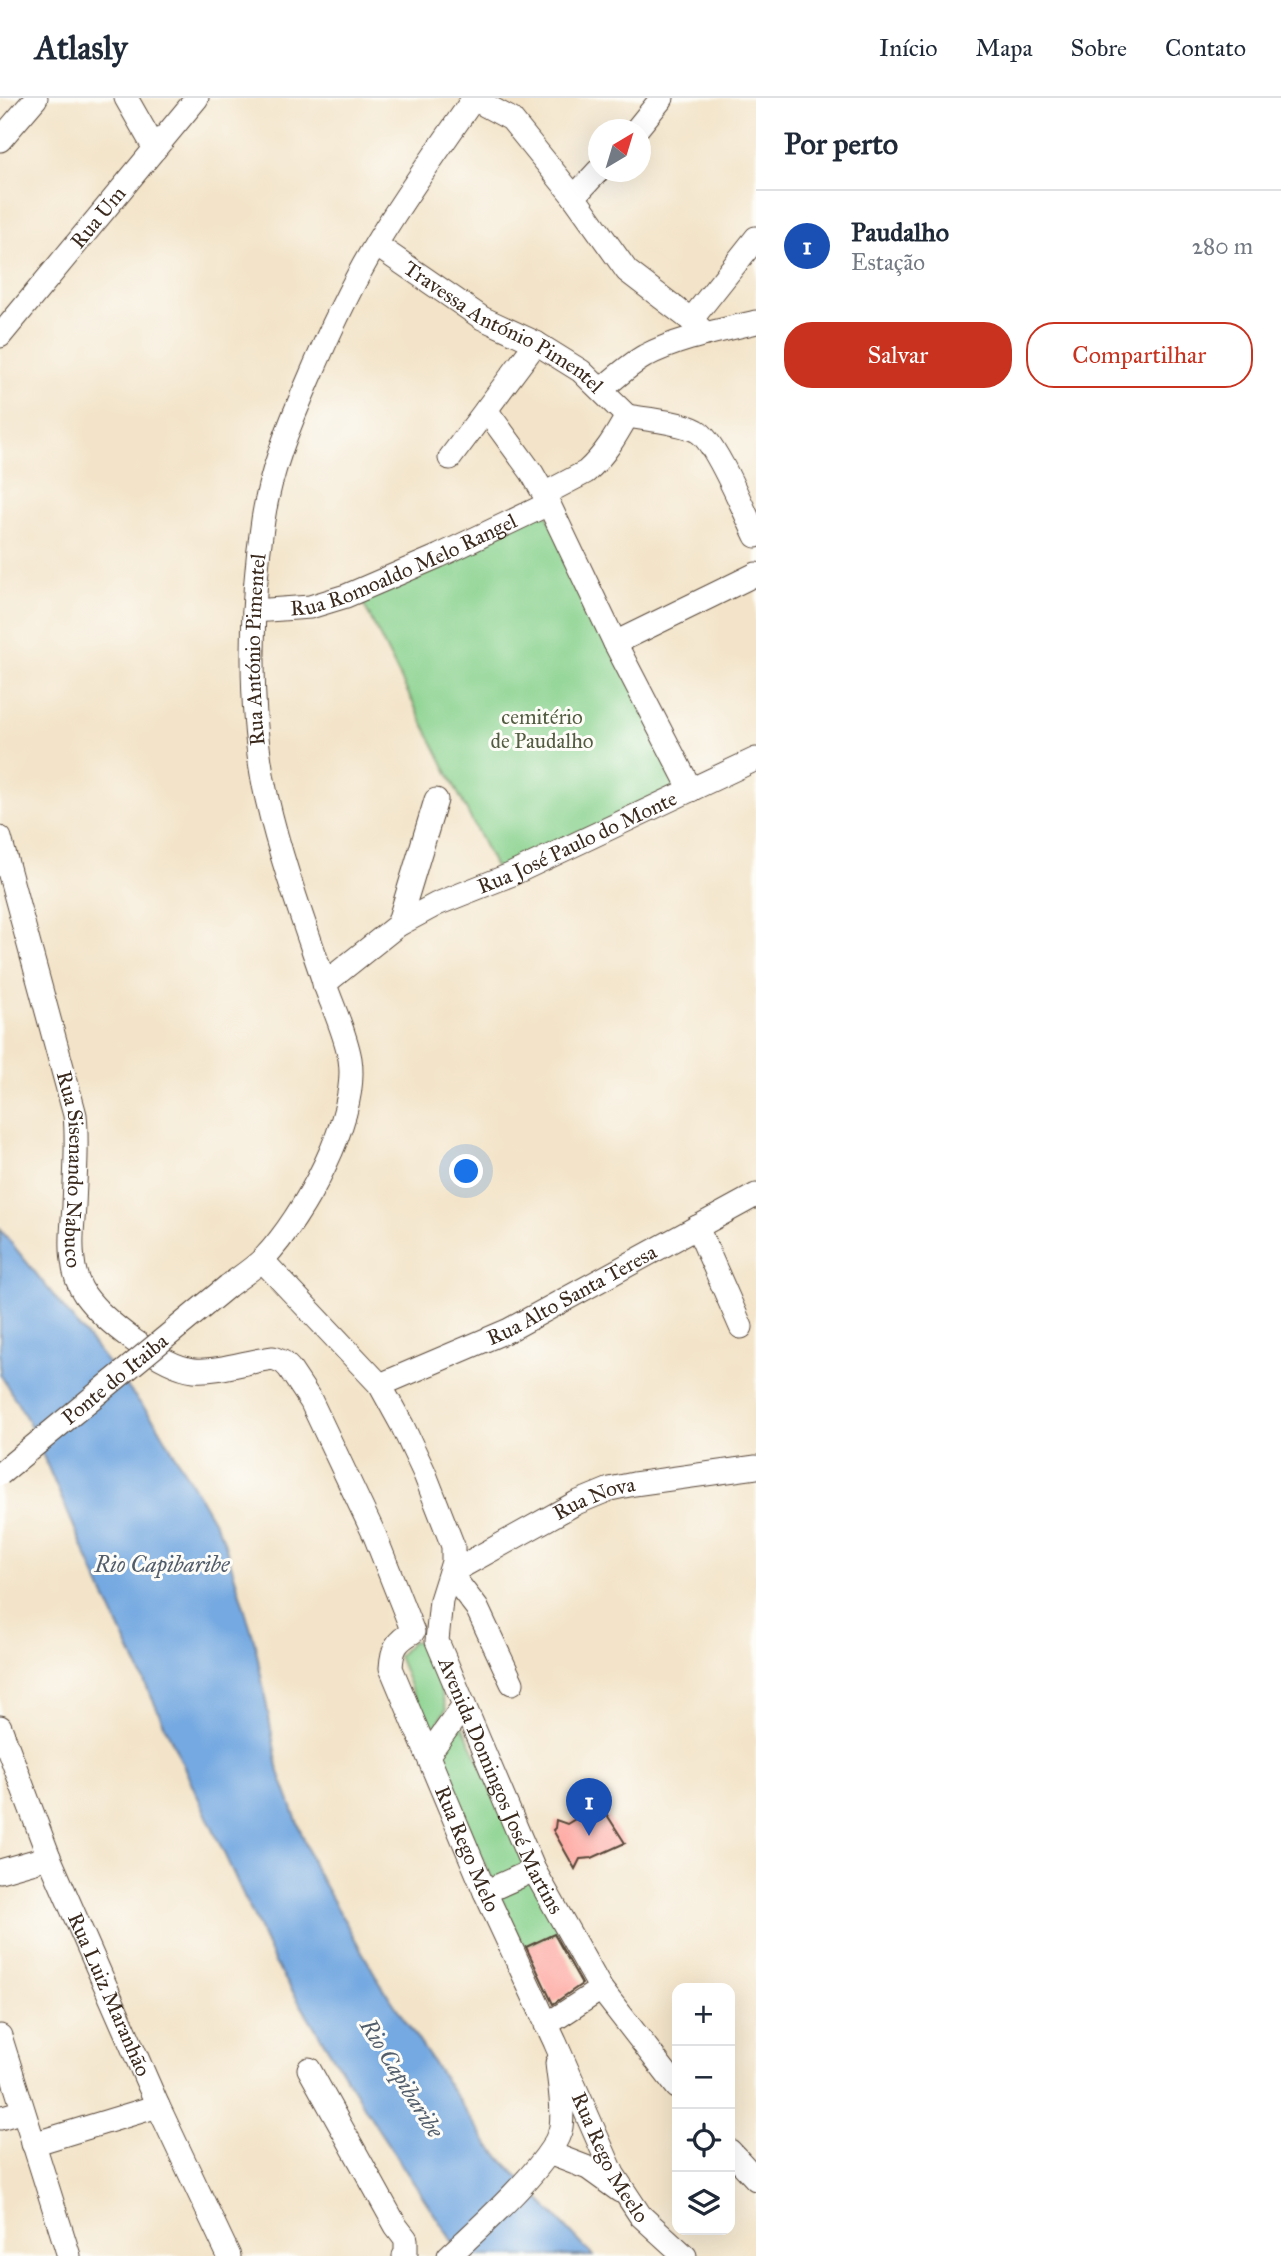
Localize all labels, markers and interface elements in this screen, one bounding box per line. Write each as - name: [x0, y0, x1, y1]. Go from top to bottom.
- text: Atlasly: [35, 28, 127, 68]
- text: Início: [879, 33, 938, 63]
- text: Mapa: [976, 33, 1033, 63]
- text: Sobre: [1071, 33, 1127, 63]
- text: Contato: [1165, 33, 1246, 63]
- north arrow: [588, 119, 651, 182]
- text: Por perto: [784, 126, 898, 162]
- street label: Rua Um: [65, 181, 132, 254]
- text: Paudalho: [851, 216, 949, 248]
- text: 1: [802, 232, 812, 260]
- text: 280 m: [1192, 232, 1253, 260]
- text: Estação: [851, 248, 925, 276]
- street label: Travessa António Pimentel: [399, 255, 609, 399]
- button: Salvar: [784, 322, 1012, 388]
- button: Compartilhar: [1026, 322, 1253, 388]
- street label: Rua Romoaldo Melo Rangel: [289, 508, 521, 621]
- street label: Rua António Pimentel: [240, 552, 271, 747]
- park label: cemitério de Paudalho: [491, 704, 594, 754]
- street label: Rua José Paulo do Monte: [474, 785, 681, 900]
- street label: Rua Sisenando Nabuco: [51, 1068, 89, 1270]
- your location: [449, 1154, 483, 1188]
- street label: Rua Alto Santa Teresa: [483, 1239, 661, 1351]
- street label: Ponte do Itaiba: [57, 1328, 173, 1431]
- street label: Rua Nova: [549, 1471, 637, 1526]
- water label: Rio Capibaribe: [94, 1550, 230, 1579]
- street label: Avenida Domingos José Martins: [432, 1652, 569, 1919]
- pin: 1: [566, 1778, 612, 1836]
- street label: Rua Rego Melo: [429, 1782, 506, 1916]
- street label: Rua Luiz Maranhão: [62, 1909, 156, 2080]
- map controls: [672, 1983, 735, 2235]
- button: +: [672, 1983, 735, 2046]
- water label: Rio Capibaribe: [353, 2013, 450, 2144]
- button: −: [672, 2046, 735, 2109]
- street label: Rua Rego Meelo: [566, 2088, 653, 2229]
- button: locate: [672, 2109, 735, 2172]
- button: layers: [672, 2172, 735, 2235]

